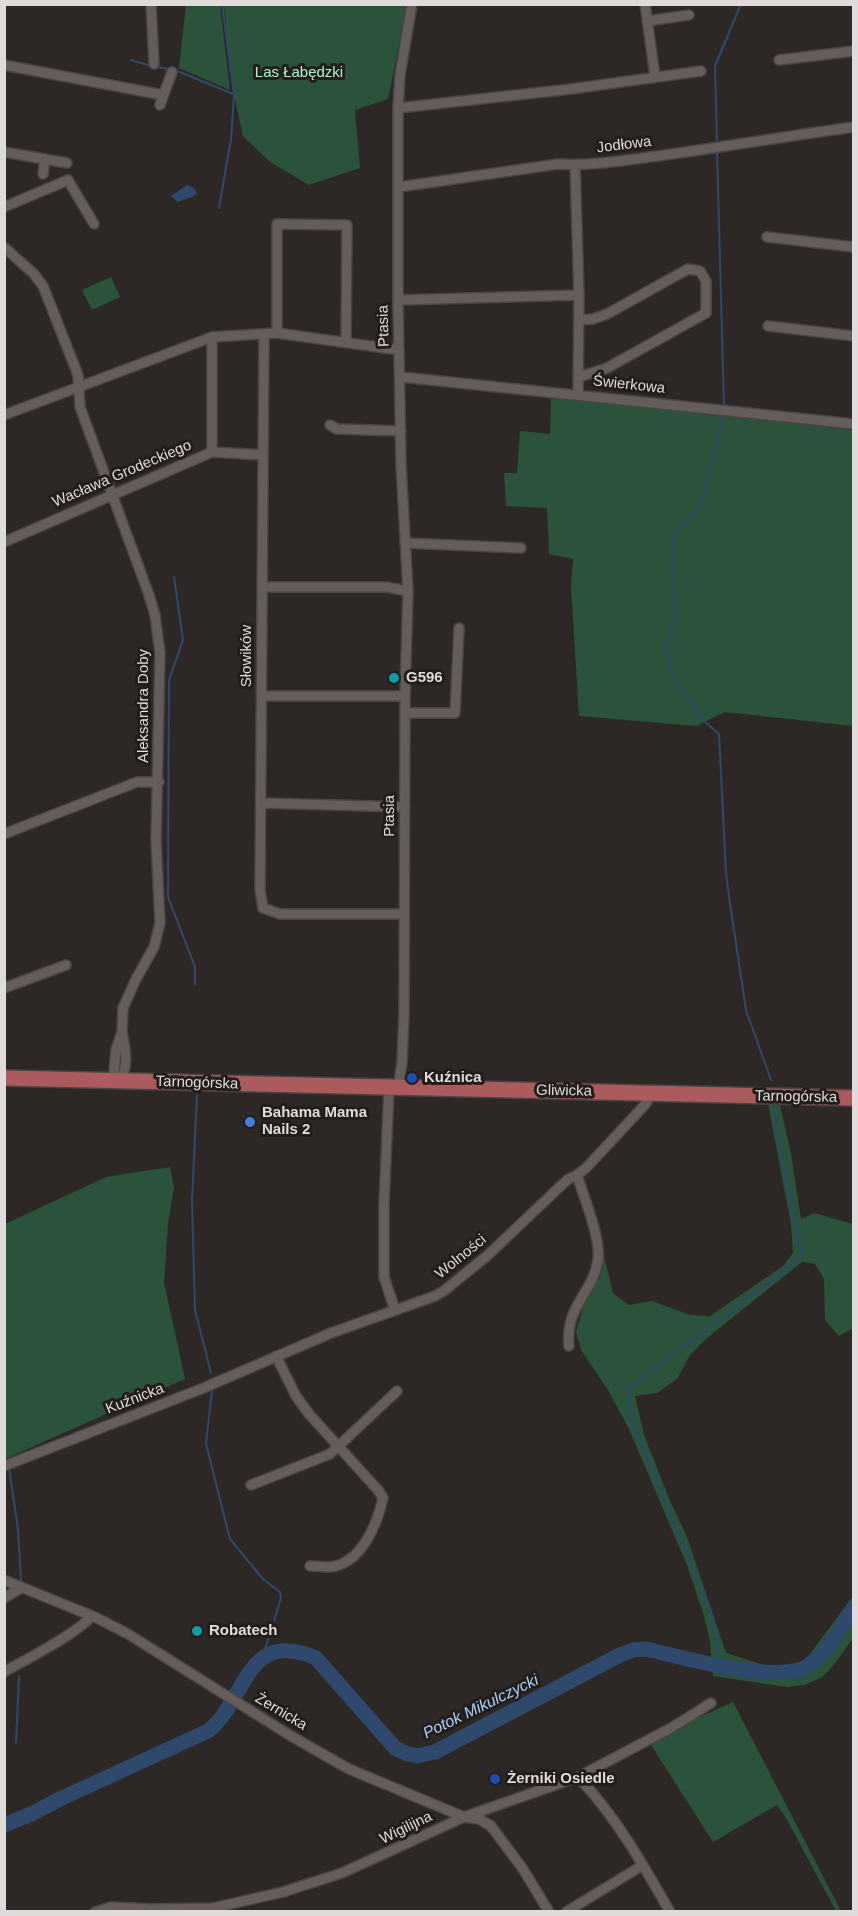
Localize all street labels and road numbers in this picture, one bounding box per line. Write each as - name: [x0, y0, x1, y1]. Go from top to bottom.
- street label: Jodłowa: [596, 133, 652, 157]
- street label: Ptasia: [374, 305, 394, 347]
- street label: Świerkowa: [592, 372, 666, 398]
- street label: Wacława Grodeckiego: [50, 437, 194, 511]
- street label: Słowików: [238, 625, 256, 687]
- street label: Aleksandra Doby: [135, 649, 153, 763]
- street label: Ptasia: [381, 795, 399, 837]
- street label: Tarnogórska: [155, 1073, 239, 1093]
- street label: Gliwicka: [536, 1082, 592, 1100]
- street label: Tarnogórska: [755, 1087, 837, 1107]
- street label: Wolności: [432, 1231, 490, 1283]
- street label: Kuźnicka: [103, 1380, 167, 1418]
- street label: Żernicka: [252, 1689, 310, 1735]
- street label: Wigilijna: [377, 1808, 435, 1848]

